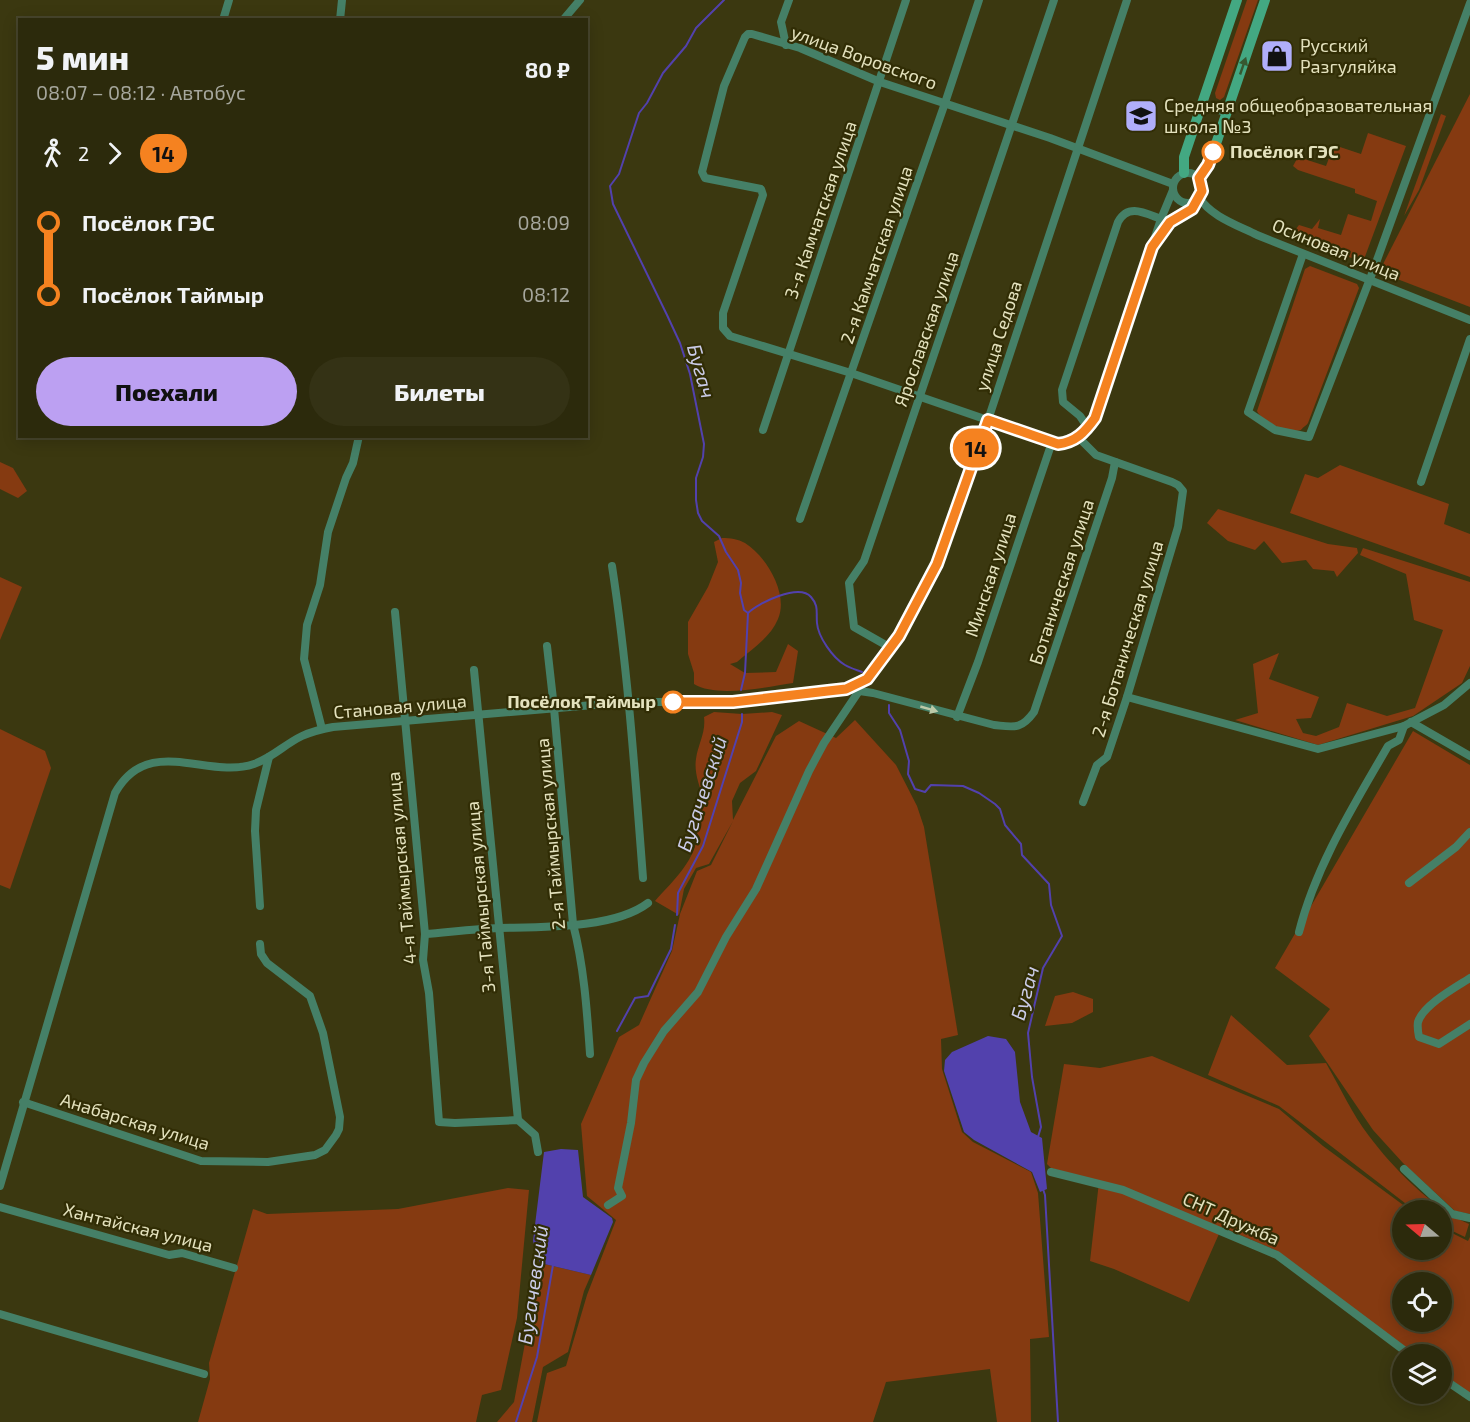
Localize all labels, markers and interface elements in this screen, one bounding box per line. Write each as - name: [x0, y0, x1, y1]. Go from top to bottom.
- street label: улица Воровского: [788, 20, 940, 94]
- place label: Русский Разгуляйка: [1300, 34, 1397, 77]
- text: 5 мин: [36, 37, 129, 77]
- shop icon: Русский Разгуляйка: [1259, 38, 1295, 74]
- text: 80 ₽: [525, 56, 570, 82]
- one-way arrow: [1239, 57, 1248, 75]
- text: 08:07 – 08:12 · Автобус: [36, 80, 246, 104]
- place label: Средняя общеобразовательная школа №3: [1164, 94, 1432, 137]
- school or university icon: Средняя общеобразовательная школа №3: [1123, 98, 1159, 134]
- street label: 3-я Камчатская улица: [779, 118, 861, 302]
- icon: walk: [36, 137, 69, 170]
- icon: forward: [98, 137, 131, 170]
- place label: Посёлок ГЭС: [1230, 140, 1339, 162]
- text: 2: [78, 141, 89, 165]
- text: 14: [152, 141, 175, 166]
- marker: Посёлок ГЭС: [1202, 141, 1224, 163]
- street label: 2-я Камчатская улица: [835, 163, 917, 347]
- text: Посёлок ГЭС: [82, 209, 215, 235]
- text: 08:09: [518, 210, 570, 234]
- street label: Осиновая улица: [1269, 213, 1404, 285]
- street label: Ярославская улица: [889, 248, 963, 409]
- street label: улица Седова: [970, 278, 1026, 394]
- text: Посёлок Таймыр: [82, 281, 264, 307]
- text: 08:12: [522, 282, 570, 306]
- water label: Бугач: [683, 341, 721, 401]
- button: Поехали: [36, 357, 297, 426]
- button: Билеты: [309, 357, 570, 426]
- line badge: 14: [949, 428, 1003, 468]
- text: 14: [965, 436, 987, 461]
- street label: Ботаническая улица: [1024, 496, 1098, 667]
- street label: Минская улица: [960, 510, 1020, 640]
- street label: 2-я Ботаническая улица: [1087, 538, 1167, 740]
- street label: Становая улица: [332, 689, 467, 723]
- place label: Посёлок Таймыр: [507, 690, 656, 712]
- marker: Посёлок Таймыр: [662, 691, 684, 713]
- one-way arrow: [920, 705, 938, 714]
- water label: Бугачевский: [671, 733, 731, 854]
- street label: 2-я Таймырская улица: [531, 737, 569, 931]
- street label: 4-я Таймырская улица: [382, 771, 420, 965]
- street label: 3-я Таймырская улица: [461, 800, 499, 994]
- water label: Бугач: [1005, 963, 1043, 1023]
- street label: Анабарская улица: [58, 1088, 213, 1154]
- street label: СНТ Дружба: [1180, 1187, 1283, 1249]
- street label: Хантайская улица: [61, 1198, 215, 1256]
- north arrow: [1392, 1200, 1452, 1260]
- map controls: [1392, 1200, 1452, 1404]
- water label: Бугачевский: [512, 1224, 552, 1346]
- button: locate: [1392, 1272, 1452, 1332]
- button: layers: [1392, 1344, 1452, 1404]

